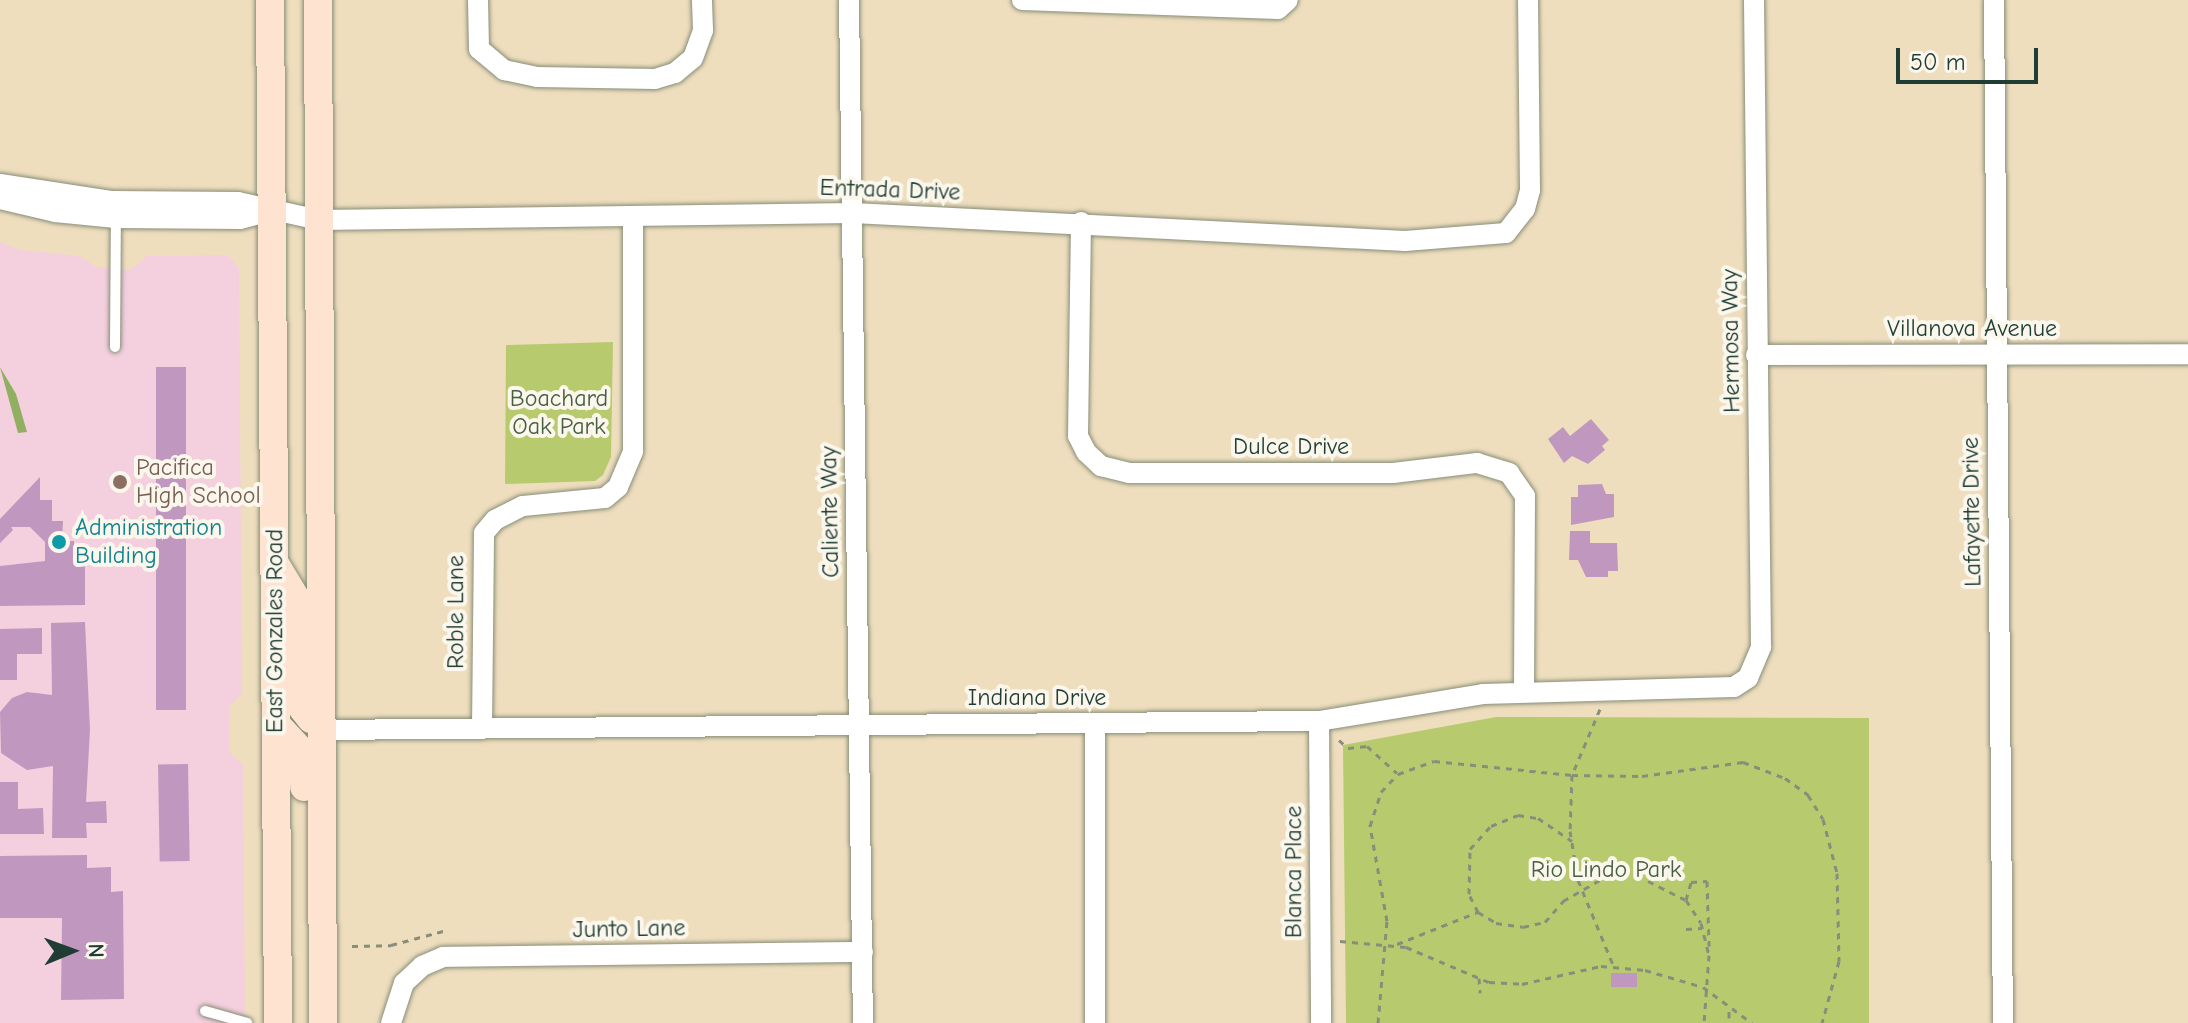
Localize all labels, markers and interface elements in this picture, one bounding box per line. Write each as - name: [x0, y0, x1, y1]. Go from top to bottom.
- scale bar: [1900, 32, 2042, 82]
- text: 50 m: [1910, 48, 1966, 76]
- street label: Entrada Drive: [819, 173, 961, 207]
- street label: Hermosa Way: [1715, 269, 1747, 413]
- street label: Villanova Avenue: [1887, 315, 2057, 343]
- park label: Boachard Oak Park: [510, 385, 608, 441]
- street label: Dulce Drive: [1233, 433, 1349, 461]
- street label: Lafayette Drive: [1956, 437, 1988, 587]
- street label: Caliente Way: [814, 446, 846, 578]
- place label: Pacifica High School: [136, 454, 261, 510]
- marker: Pacifica High School: [111, 473, 129, 491]
- place label: Administration Building: [75, 514, 222, 570]
- street label: East Gonzales Road: [261, 529, 289, 733]
- marker: Administration Building: [50, 533, 68, 551]
- street label: Roble Lane: [442, 555, 470, 669]
- street label: Indiana Drive: [968, 684, 1106, 712]
- street label: Blanca Place: [1280, 806, 1308, 938]
- park label: Rio Lindo Park: [1531, 856, 1681, 884]
- north arrow: [32, 911, 112, 991]
- street label: Junto Lane: [572, 914, 686, 944]
- text: N: [83, 943, 109, 958]

